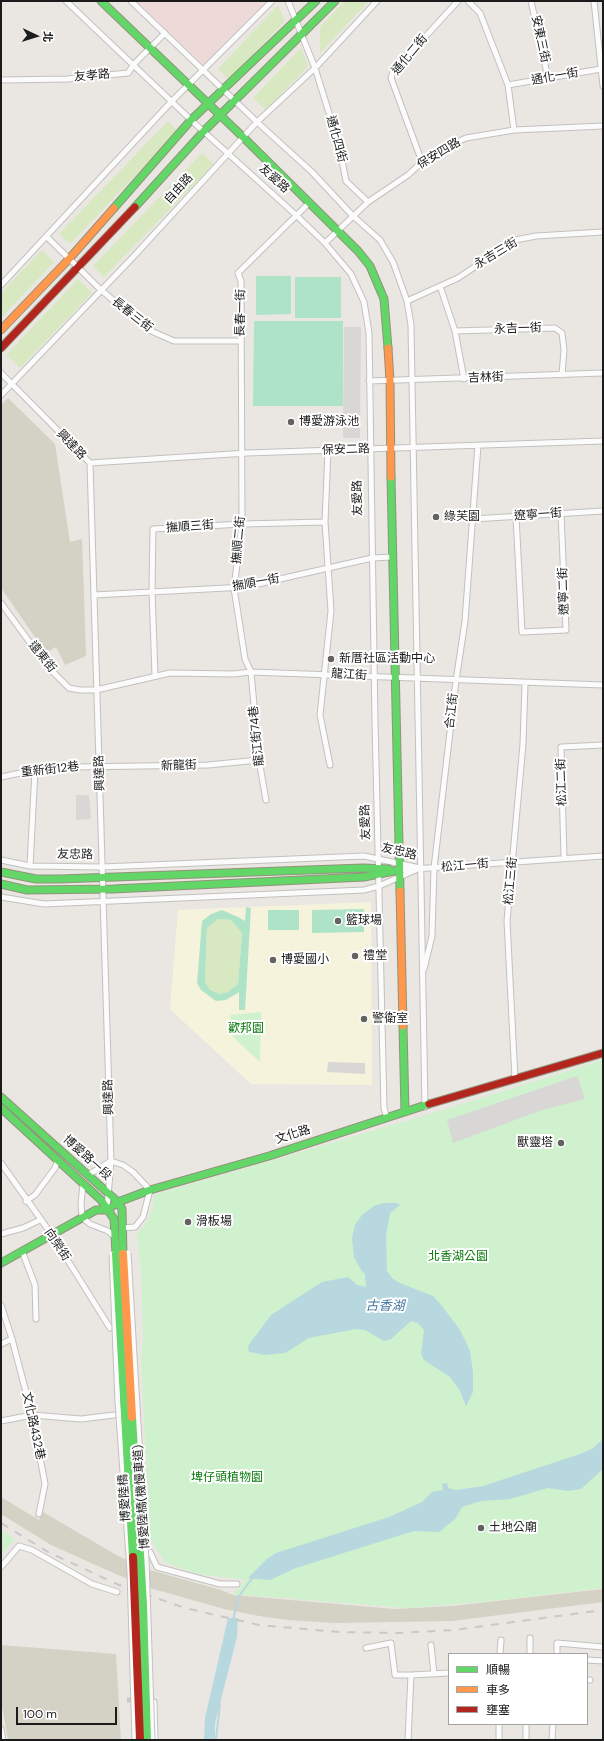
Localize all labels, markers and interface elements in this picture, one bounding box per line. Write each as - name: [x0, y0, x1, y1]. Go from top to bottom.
- street label: 安東三街: [528, 14, 552, 64]
- north arrow: [16, 16, 56, 56]
- text: 北: [41, 31, 55, 43]
- street label: 通化二街: [389, 32, 431, 78]
- street label: 通化一街: [530, 66, 580, 88]
- street label: 友孝路: [73, 67, 111, 85]
- street label: 通化四街: [323, 114, 349, 164]
- street label: 保安四路: [415, 135, 463, 173]
- street label: 友愛路: [256, 162, 292, 196]
- street label: 自由路: [162, 171, 196, 207]
- street label: 永吉三街: [472, 235, 520, 273]
- street label: 長春一街: [233, 289, 249, 337]
- street label: 長春三街: [109, 295, 155, 335]
- street label: 永吉一街: [494, 321, 542, 337]
- street label: 吉林街: [468, 370, 504, 386]
- place label: 博愛游泳池: [299, 415, 359, 429]
- marker: 博愛游泳池: [286, 417, 296, 427]
- street label: 興達路: [53, 427, 89, 463]
- street label: 保安二路: [322, 442, 370, 458]
- street label: 友愛路: [350, 480, 366, 516]
- street label: 遼寧一街: [514, 506, 562, 524]
- place label: 綠芙園: [444, 510, 480, 524]
- marker: 綠芙園: [431, 512, 441, 522]
- street label: 撫順二街: [230, 515, 248, 565]
- street label: 撫順三街: [166, 518, 214, 536]
- street label: 遼寧二街: [556, 567, 572, 615]
- street label: 撫順一街: [231, 572, 281, 594]
- street label: 遠東街: [25, 638, 59, 676]
- place label: 新厝社區活動中心: [339, 652, 435, 666]
- marker: 新厝社區活動中心: [326, 654, 336, 664]
- street label: 龍江街: [331, 667, 367, 683]
- street label: 合江街: [443, 692, 461, 730]
- street label: 龍江街74巷: [247, 705, 267, 767]
- street label: 興達路: [92, 755, 108, 791]
- street label: 新龍街: [161, 758, 197, 774]
- street label: 松江二街: [554, 758, 570, 806]
- street label: 重新街12巷: [20, 760, 80, 780]
- street label: 友愛路: [358, 804, 374, 840]
- street label: 友忠路: [380, 841, 418, 863]
- street label: 友忠路: [57, 847, 93, 863]
- street label: 松江三街: [502, 856, 520, 906]
- street label: 松江一街: [440, 857, 490, 875]
- place label: 籃球場: [346, 914, 382, 928]
- marker: 籃球場: [333, 916, 343, 926]
- place label: 禮堂: [363, 949, 387, 963]
- marker: 禮堂: [350, 951, 360, 961]
- place label: 博愛國小: [281, 953, 329, 967]
- marker: 博愛國小: [268, 955, 278, 965]
- place label: 警衛室: [372, 1012, 408, 1026]
- marker: 警衛室: [359, 1014, 369, 1024]
- park label: 歡邦園: [228, 1022, 264, 1036]
- street label: 興達路: [101, 1079, 117, 1115]
- street label: 文化路: [274, 1123, 312, 1147]
- street label: 博愛路一段: [60, 1133, 114, 1183]
- place label: 獸靈塔: [517, 1136, 553, 1150]
- marker: 獸靈塔: [556, 1138, 566, 1148]
- place label: 滑板場: [196, 1215, 232, 1229]
- marker: 滑板場: [183, 1217, 193, 1227]
- street label: 向榮街: [41, 1226, 73, 1264]
- park label: 北香湖公園: [428, 1250, 488, 1264]
- water label: 古香湖: [366, 1299, 404, 1315]
- street label: 文化路432巷: [19, 1391, 47, 1461]
- street label: 博愛陸橋(機慢車道): [131, 1444, 153, 1550]
- park label: 埤仔頭植物園: [191, 1471, 263, 1485]
- street label: 博愛陸橋: [116, 1474, 134, 1522]
- place label: 土地公廟: [489, 1521, 537, 1535]
- marker: 土地公廟: [476, 1523, 486, 1533]
- legend: [448, 1653, 588, 1725]
- text: 順暢: [486, 1662, 510, 1678]
- text: 車多: [486, 1682, 510, 1698]
- scale bar: [18, 1699, 119, 1725]
- text: 壅塞: [486, 1702, 510, 1718]
- text: 100 m: [23, 1706, 57, 1722]

